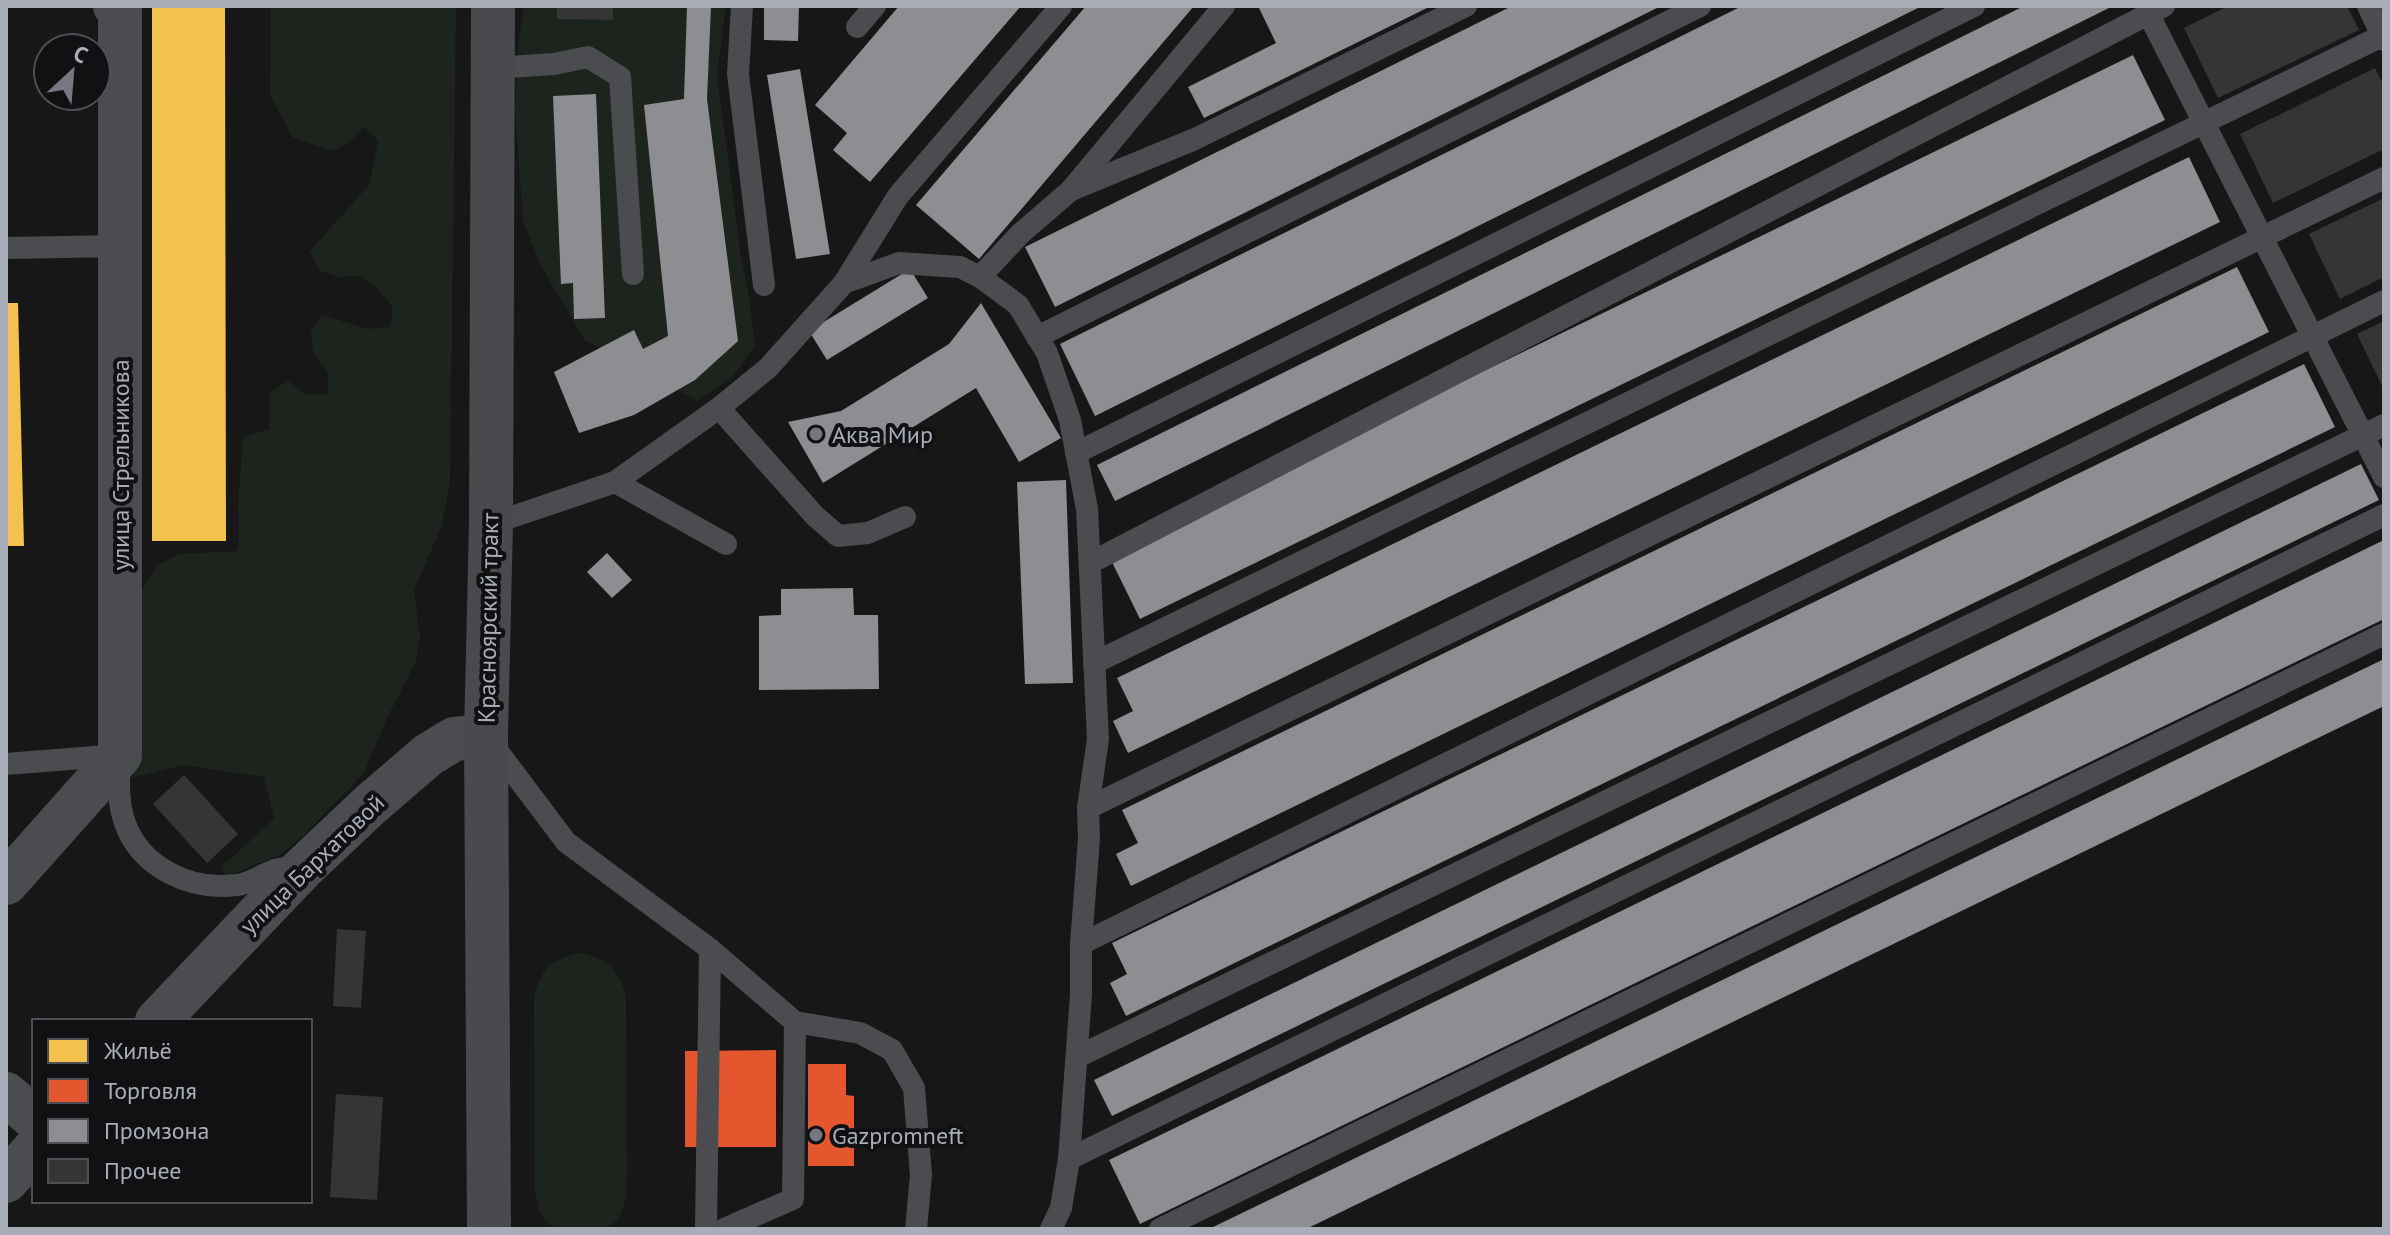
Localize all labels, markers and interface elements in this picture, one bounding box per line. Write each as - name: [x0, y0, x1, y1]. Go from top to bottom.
- north arrow: [32, 32, 112, 112]
- text: С: [69, 39, 92, 69]
- street label: улица Стрельникова: [105, 359, 136, 571]
- place label: Аква Мир: [832, 419, 933, 450]
- marker: Аква Мир: [807, 425, 825, 443]
- street label: Красноярский тракт: [471, 512, 505, 723]
- street label: улица Бархатовой: [233, 787, 391, 941]
- legend: [32, 1019, 312, 1203]
- text: Жильё: [103, 1035, 172, 1066]
- text: Торговля: [104, 1075, 197, 1106]
- text: Промзона: [104, 1115, 209, 1146]
- place label: Gazpromneft: [832, 1120, 964, 1151]
- marker: Gazpromneft: [807, 1126, 825, 1144]
- text: Прочее: [104, 1155, 182, 1186]

